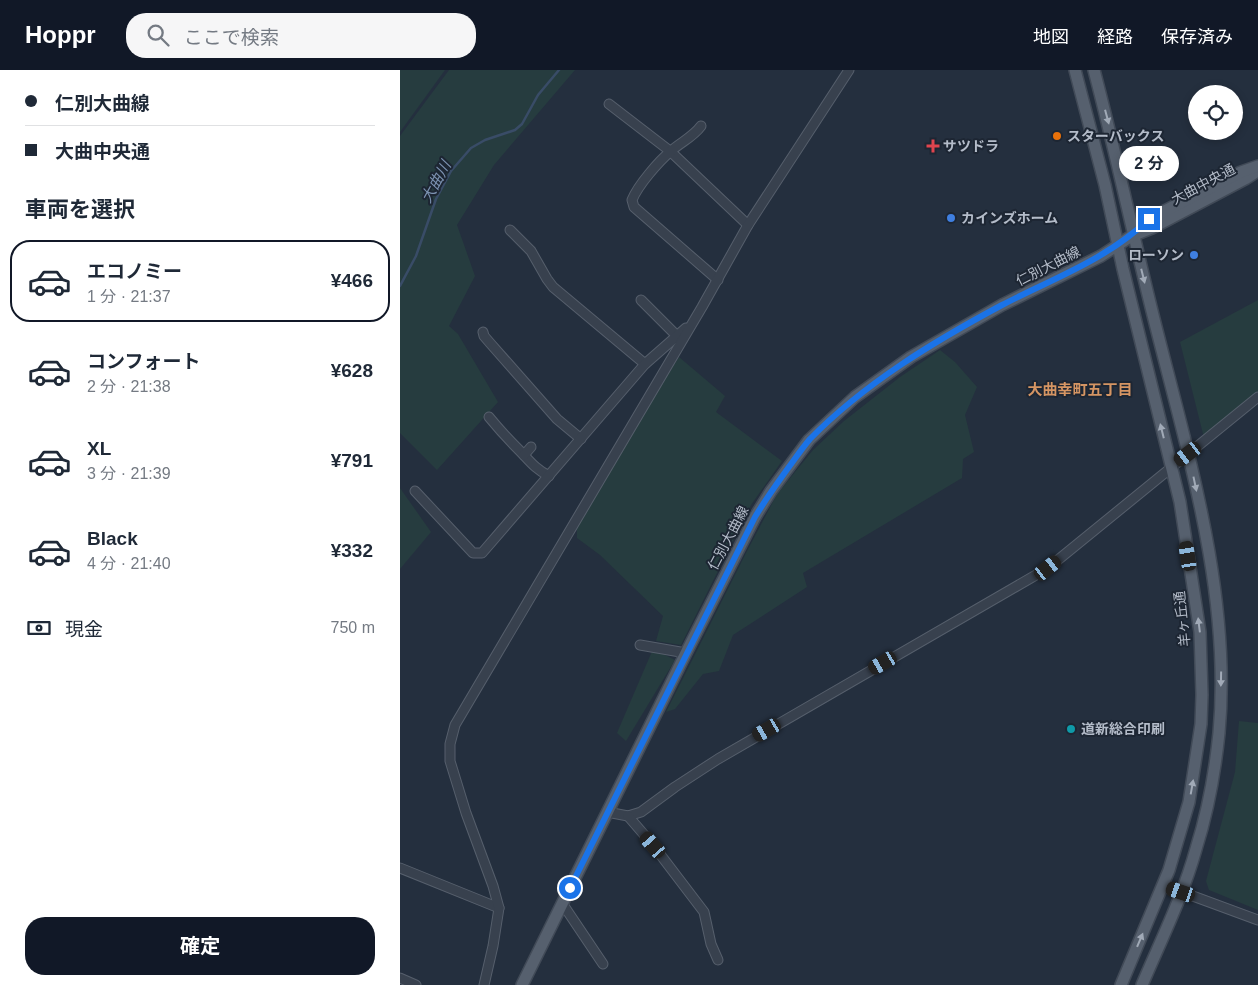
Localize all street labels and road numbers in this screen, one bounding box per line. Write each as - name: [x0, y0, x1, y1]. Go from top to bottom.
- street label: 大曲中央通: [1168, 161, 1238, 207]
- street label: 仁別大曲線: [1013, 243, 1083, 289]
- street label: 仁別大曲線: [705, 503, 751, 573]
- street label: 羊ヶ丘通: [1171, 590, 1193, 648]

